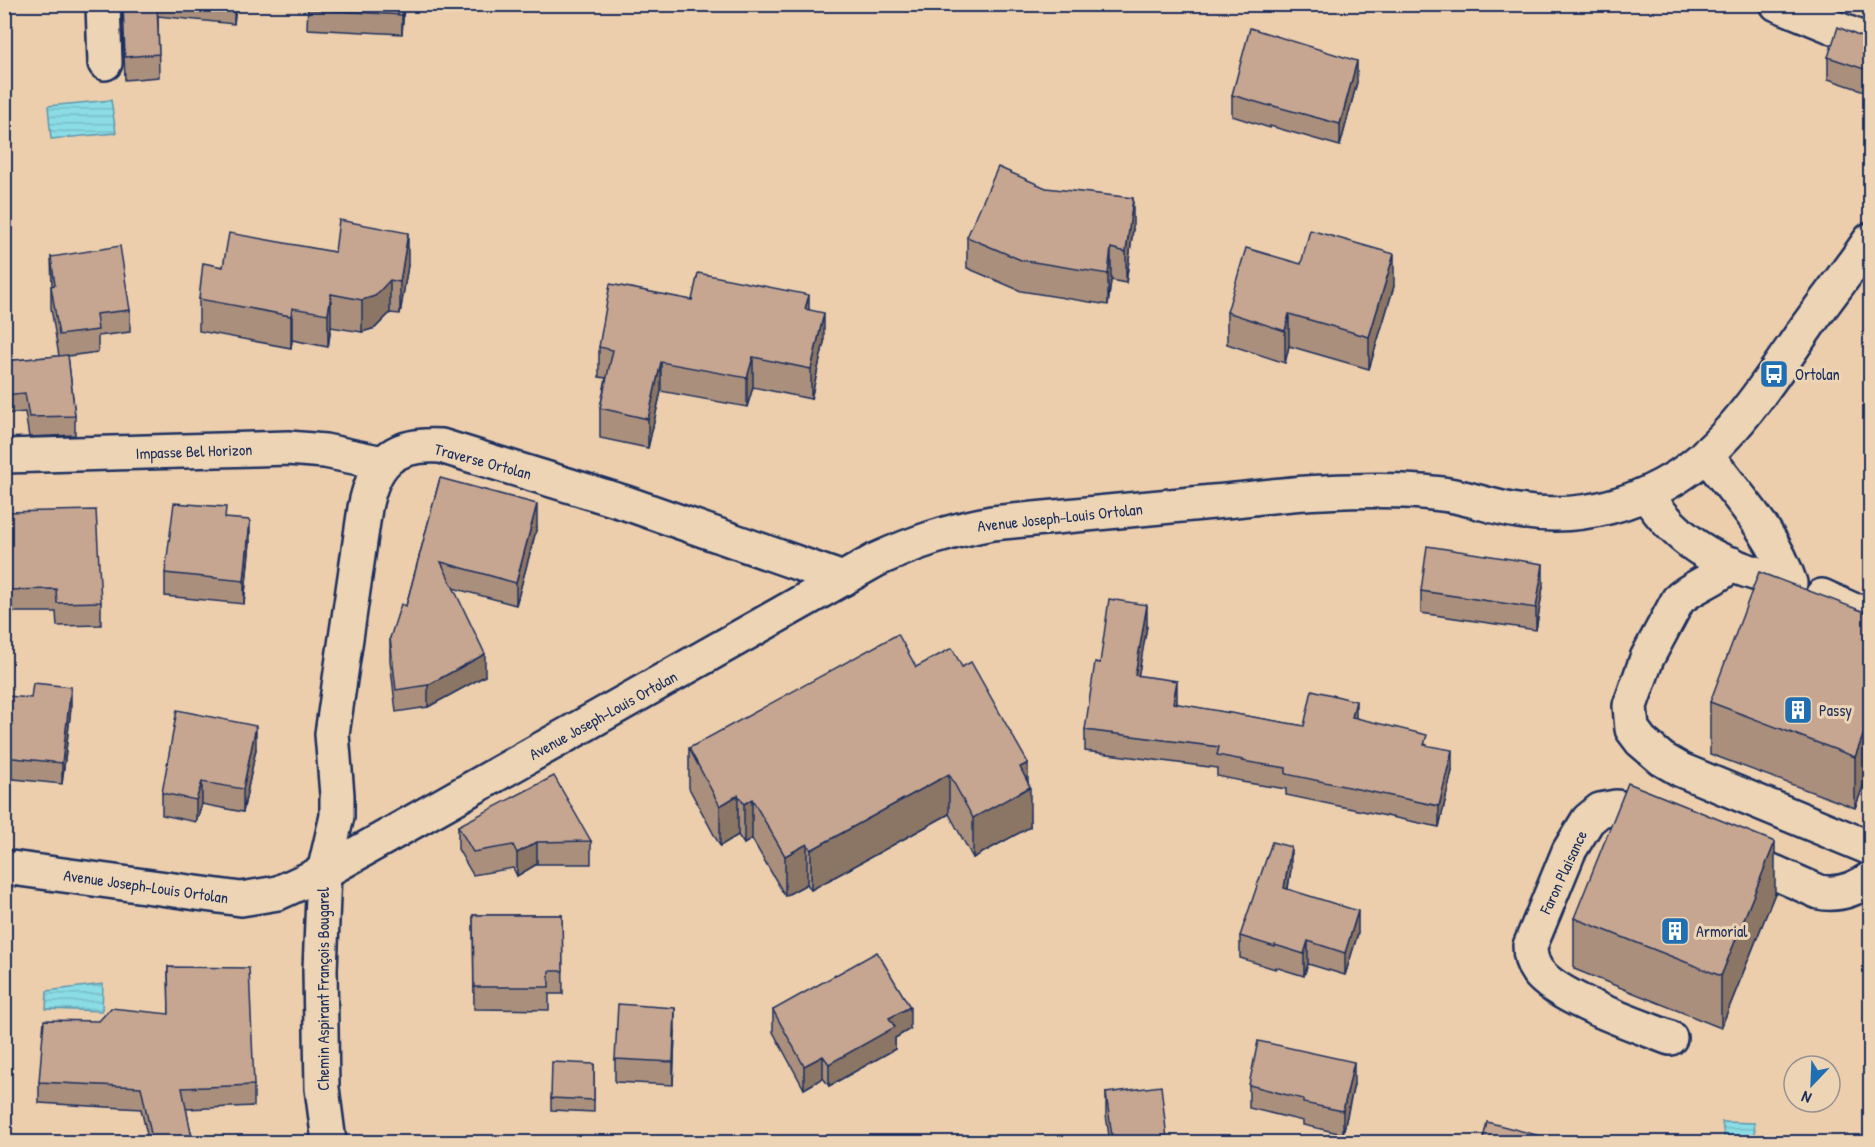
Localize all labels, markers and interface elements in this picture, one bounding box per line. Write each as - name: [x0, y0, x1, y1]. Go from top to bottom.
- bus stop icon: Ortolan: [1758, 358, 1790, 390]
- place label: Ortolan: [1795, 363, 1840, 385]
- street label: Traverse Ortolan: [432, 437, 534, 485]
- street label: Impasse Bel Horizon: [135, 438, 253, 464]
- street label: Avenue Joseph-Louis Ortolan: [976, 497, 1144, 537]
- street label: Avenue Joseph-Louis Ortolan: [525, 665, 681, 765]
- building icon: Passy: [1782, 694, 1814, 726]
- place label: Passy: [1819, 699, 1852, 721]
- street label: Faron Plaisance: [1534, 826, 1592, 918]
- street label: Avenue Joseph-Louis Ortolan: [62, 864, 230, 908]
- street label: Chemin Aspirant François Bougarel: [312, 887, 334, 1091]
- building icon: Armorial: [1659, 915, 1691, 947]
- place label: Armorial: [1696, 920, 1748, 942]
- north arrow: [1782, 1054, 1842, 1114]
- text: N: [1797, 1086, 1814, 1110]

